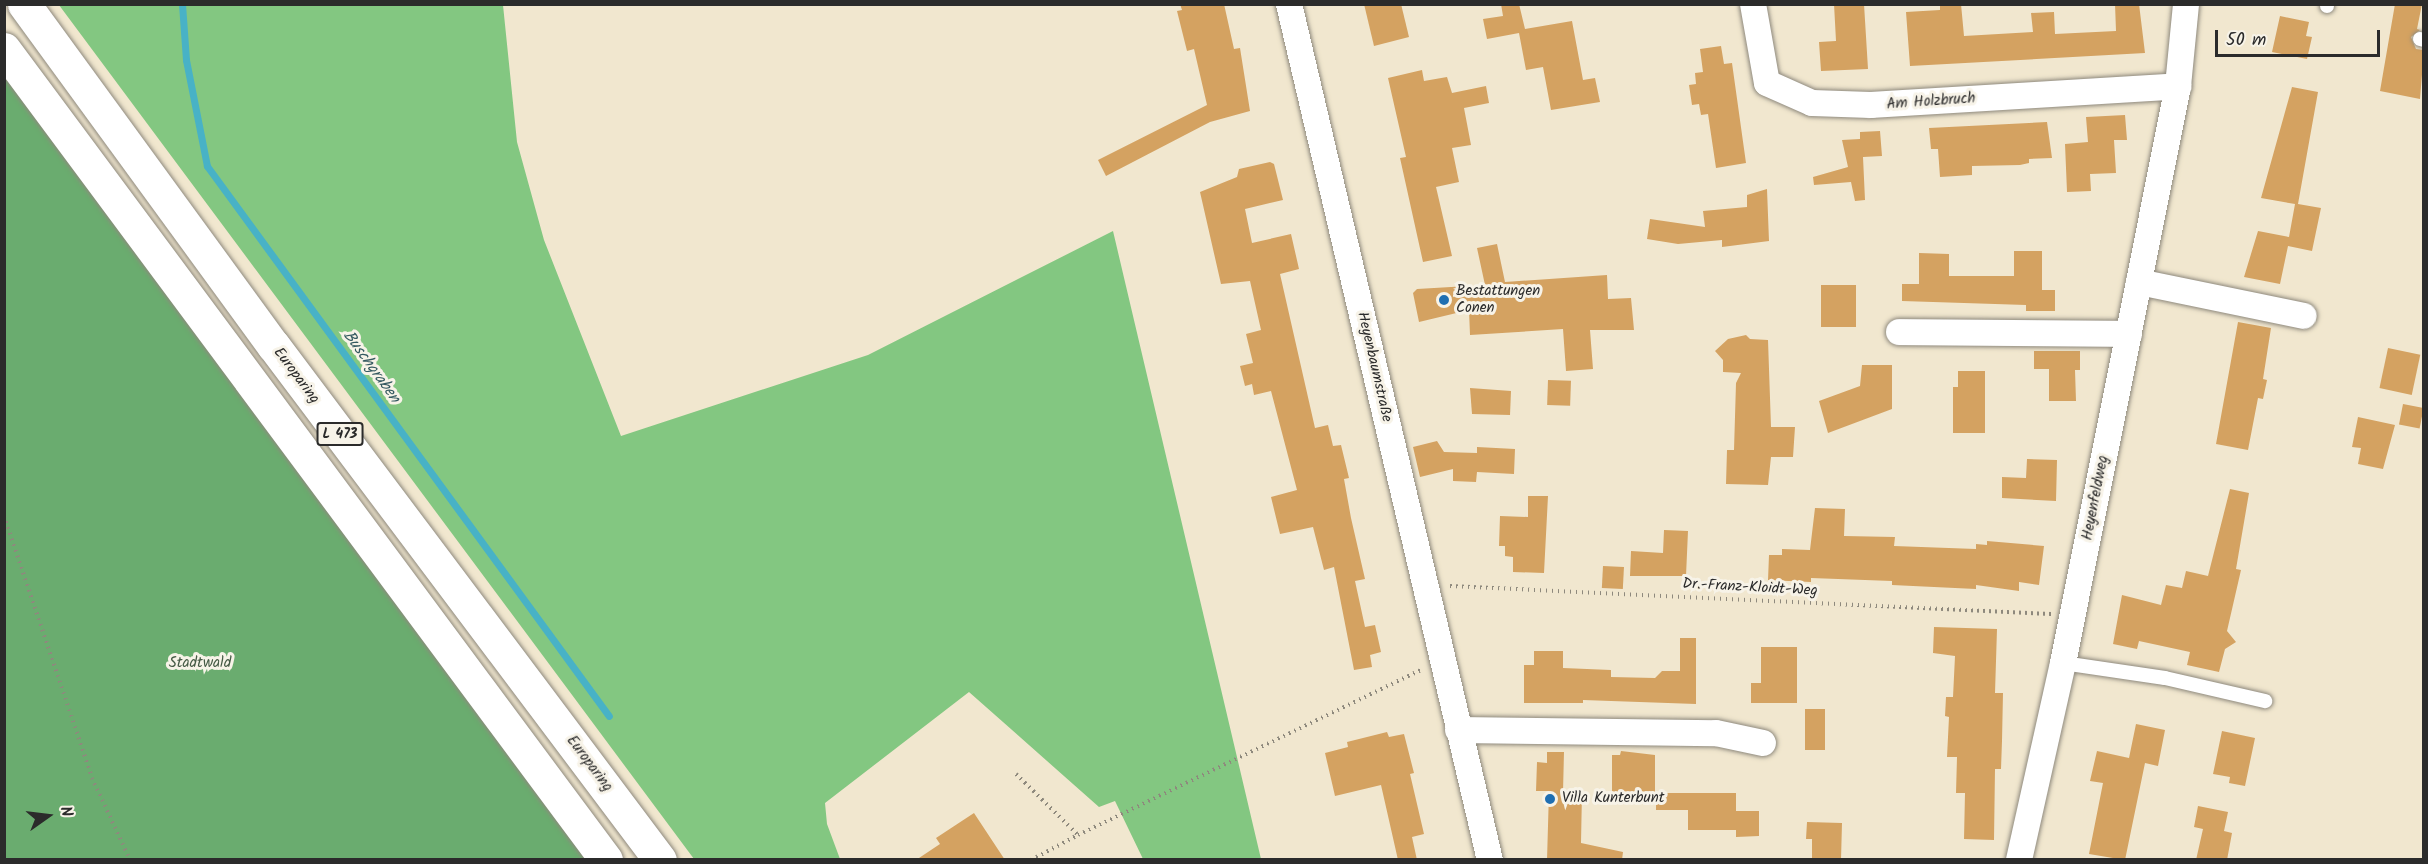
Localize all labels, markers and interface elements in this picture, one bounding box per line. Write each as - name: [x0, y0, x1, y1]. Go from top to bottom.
- scale bar: [2218, 18, 2383, 56]
- text: 50 m: [2226, 26, 2266, 55]
- street label: Am Holzbruch: [1886, 90, 1976, 114]
- place label: Bestattungen Conen: [1456, 282, 1540, 317]
- marker: Bestattungen Conen: [1437, 293, 1451, 307]
- street label: Heyenbaumstraße: [1353, 310, 1395, 424]
- water label: Buschgraben: [338, 327, 404, 407]
- street label: Europaring: [269, 344, 323, 408]
- road number: L 473: [316, 423, 364, 445]
- street label: Heyenfeldweg: [2079, 454, 2113, 542]
- street label: Dr.-Franz-Kloidt-Weg: [1682, 575, 1818, 601]
- park label: Stadtwald: [169, 655, 231, 673]
- street label: Europaring: [562, 732, 616, 796]
- north arrow: [18, 786, 78, 846]
- place label: Villa Kunterbunt: [1562, 790, 1664, 808]
- marker: Villa Kunterbunt: [1543, 792, 1557, 806]
- text: N: [53, 804, 79, 819]

